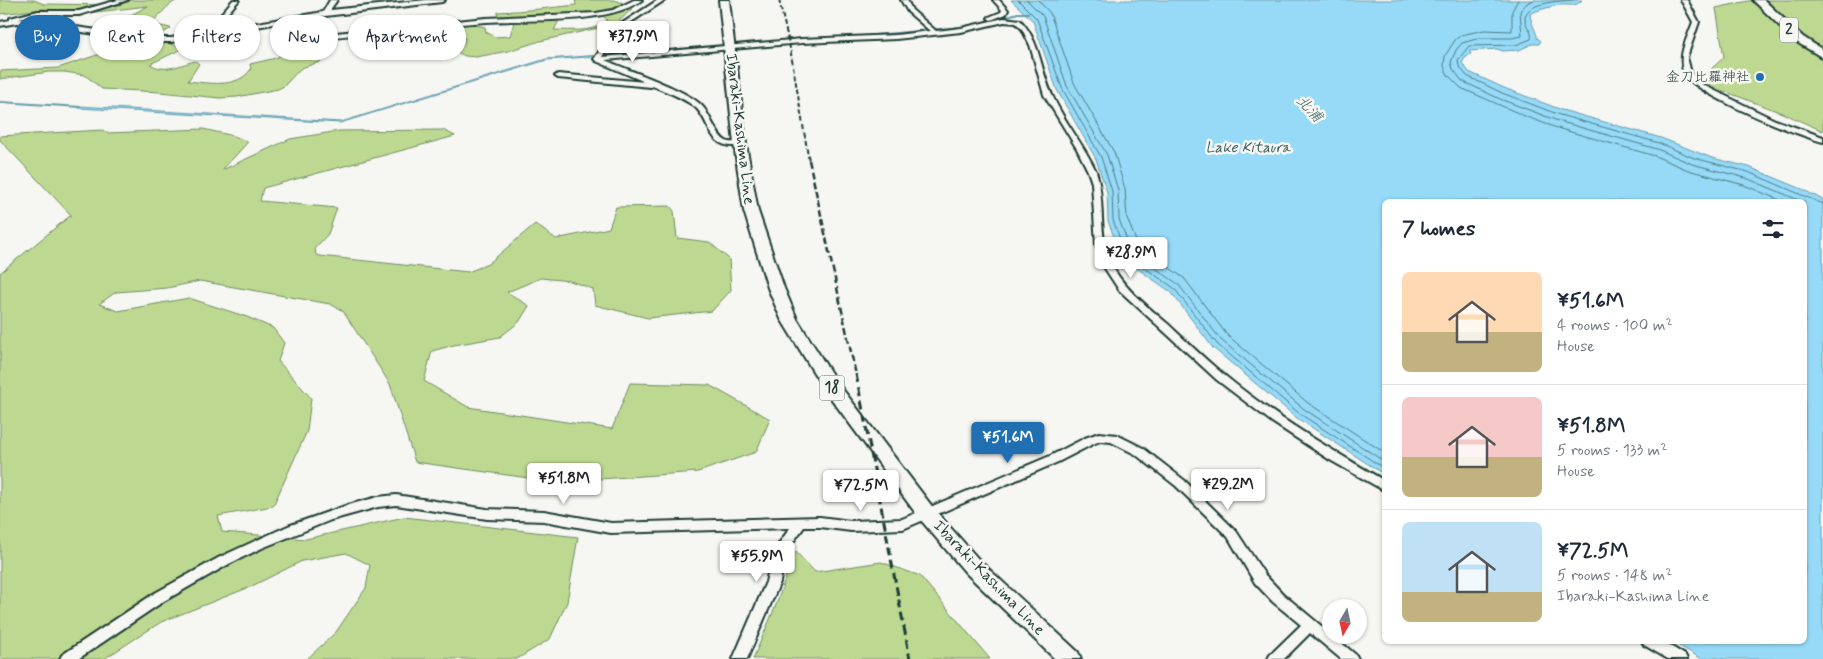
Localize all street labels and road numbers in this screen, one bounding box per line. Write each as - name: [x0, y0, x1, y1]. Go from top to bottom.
- road number: 2: [1780, 18, 1798, 42]
- street label: Ibaraki-Kashima Line: [720, 52, 760, 206]
- road number: 18: [820, 376, 844, 400]
- street label: Ibaraki-Kashima Line: [929, 516, 1050, 640]

